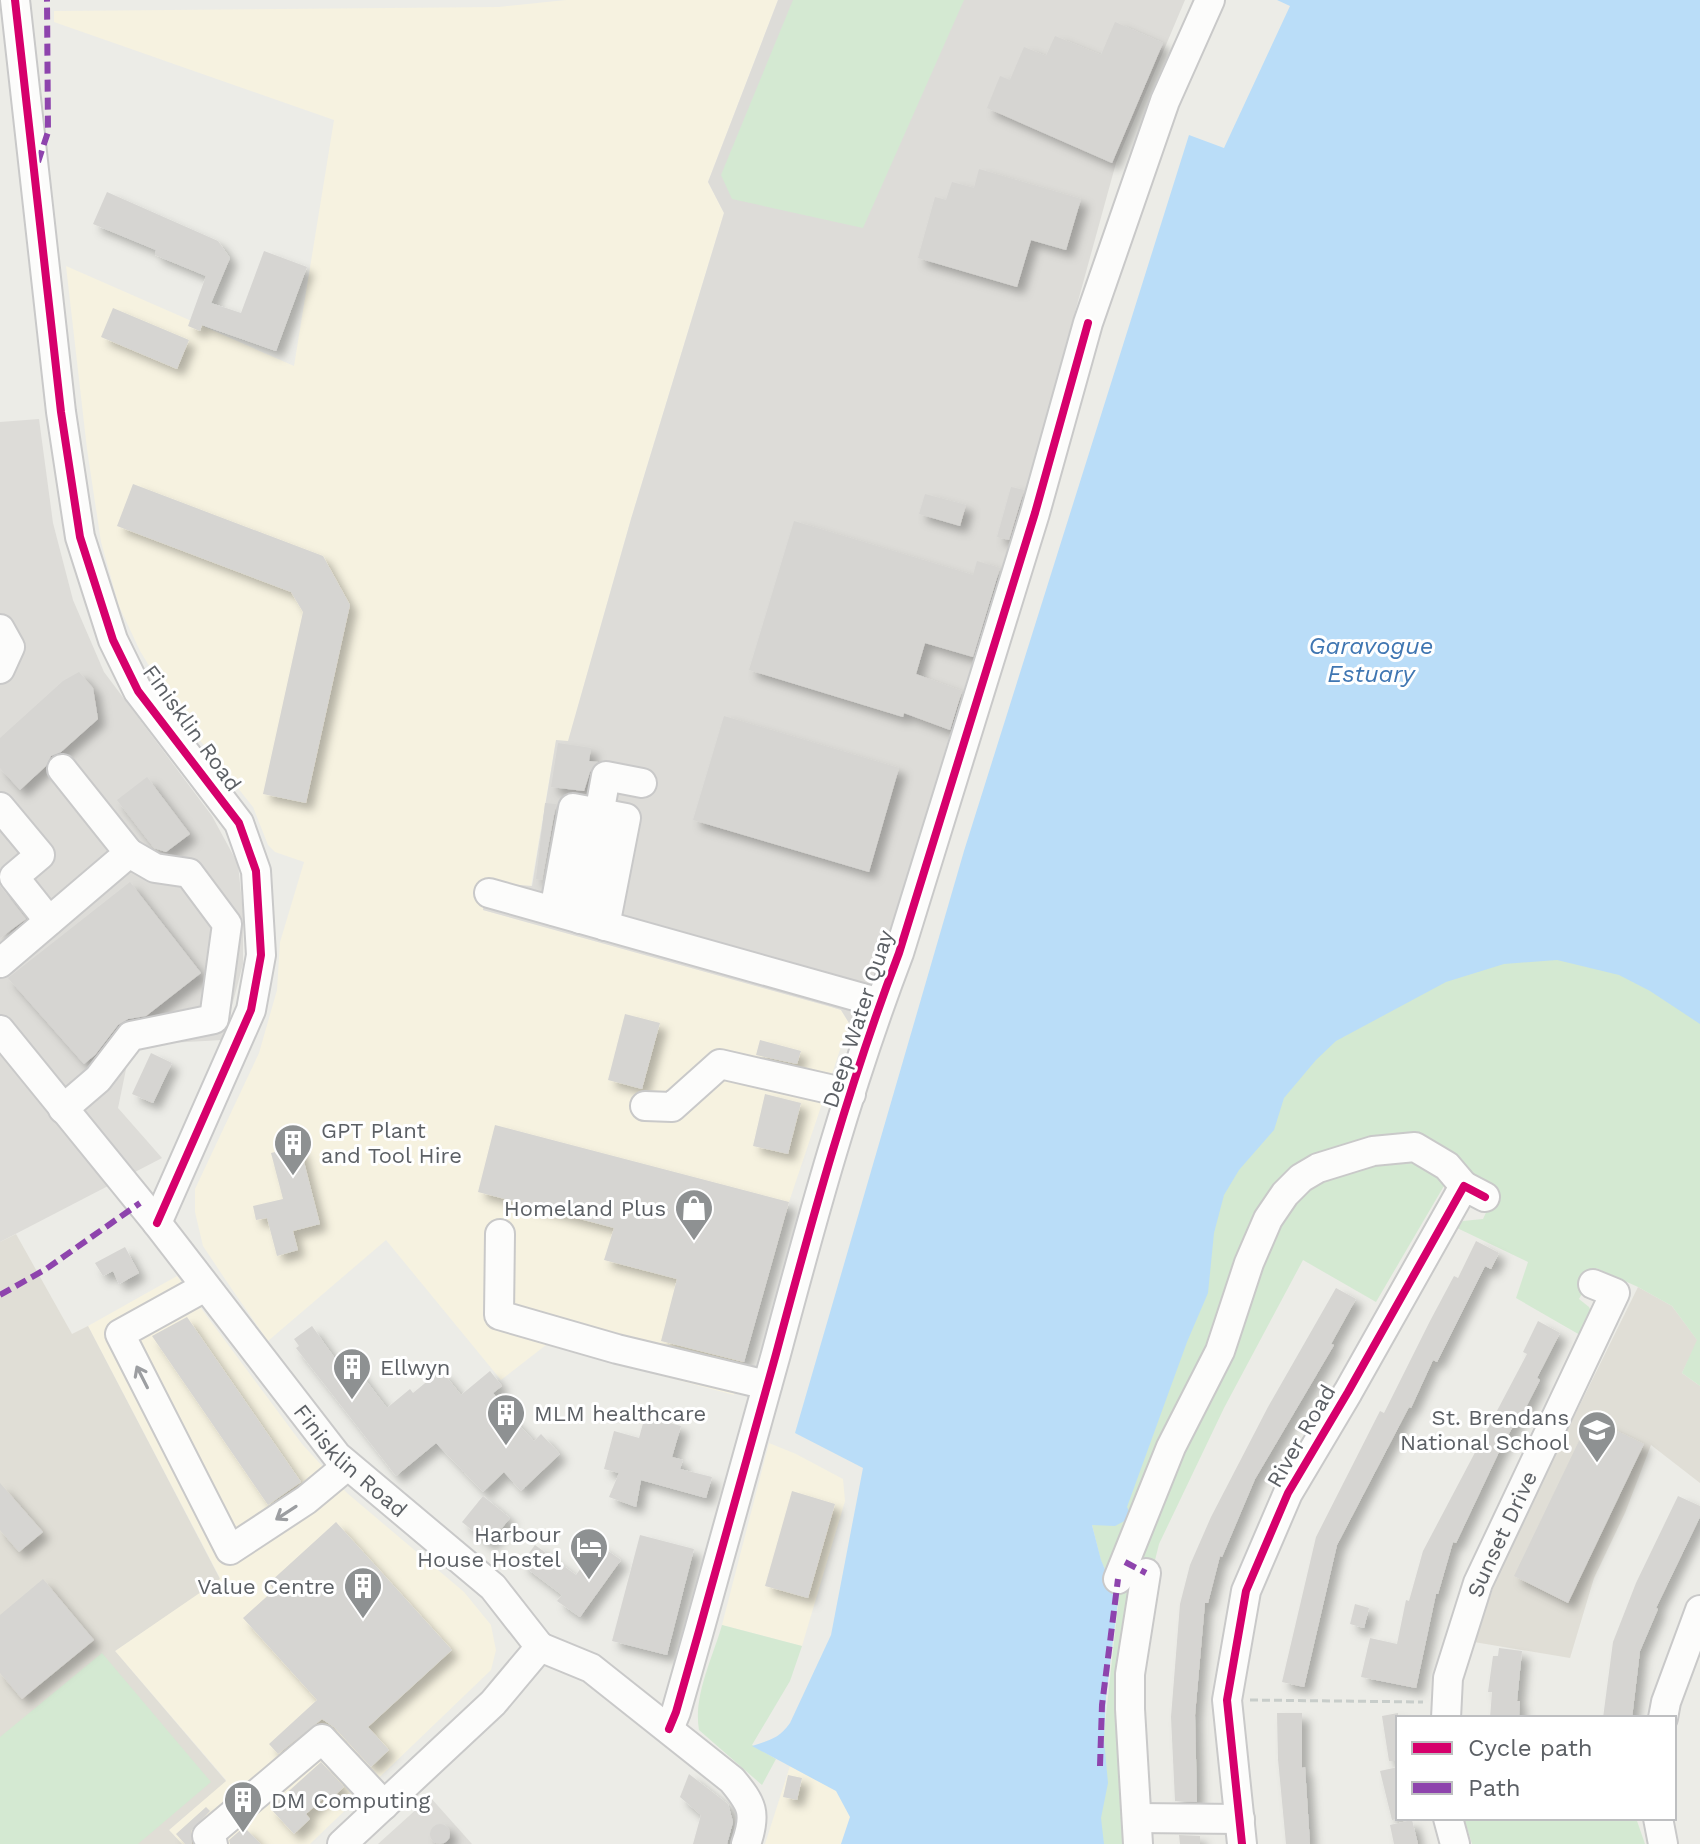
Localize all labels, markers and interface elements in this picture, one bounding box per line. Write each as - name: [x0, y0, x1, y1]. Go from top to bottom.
- water label: Garavogue Estuary: [1309, 632, 1433, 688]
- street label: Finisklin Road: [138, 660, 246, 796]
- street label: Deep Water Quay: [817, 926, 899, 1111]
- place label: GPT Plant and Tool Hire: [321, 1118, 462, 1168]
- building icon: GPT Plant and Tool Hire: [272, 1122, 314, 1177]
- shop icon: Homeland Plus: [673, 1187, 715, 1242]
- place label: Homeland Plus: [504, 1196, 666, 1221]
- building icon: Ellwyn: [331, 1346, 373, 1401]
- place label: Ellwyn: [380, 1355, 451, 1380]
- one-way arrow: [134, 1366, 149, 1390]
- street label: River Road: [1262, 1380, 1340, 1492]
- building icon: MLM healthcare: [485, 1392, 527, 1447]
- street label: Finisklin Road: [289, 1399, 412, 1522]
- place label: MLM healthcare: [534, 1401, 706, 1426]
- place label: St. Brendans National School: [1400, 1405, 1569, 1455]
- school or university icon: St. Brendans National School: [1576, 1409, 1618, 1464]
- street label: Sunset Drive: [1462, 1467, 1542, 1600]
- one-way arrow: [275, 1505, 297, 1522]
- place label: Harbour House Hostel: [417, 1522, 561, 1572]
- hotel icon: Harbour House Hostel: [568, 1526, 610, 1581]
- building icon: Value Centre: [342, 1565, 384, 1620]
- place label: Value Centre: [197, 1574, 335, 1599]
- legend: [1396, 1716, 1676, 1820]
- text: Cycle path: [1468, 1734, 1593, 1762]
- text: Path: [1468, 1774, 1521, 1802]
- building icon: DM Computing: [222, 1779, 264, 1834]
- place label: DM Computing: [271, 1788, 430, 1813]

